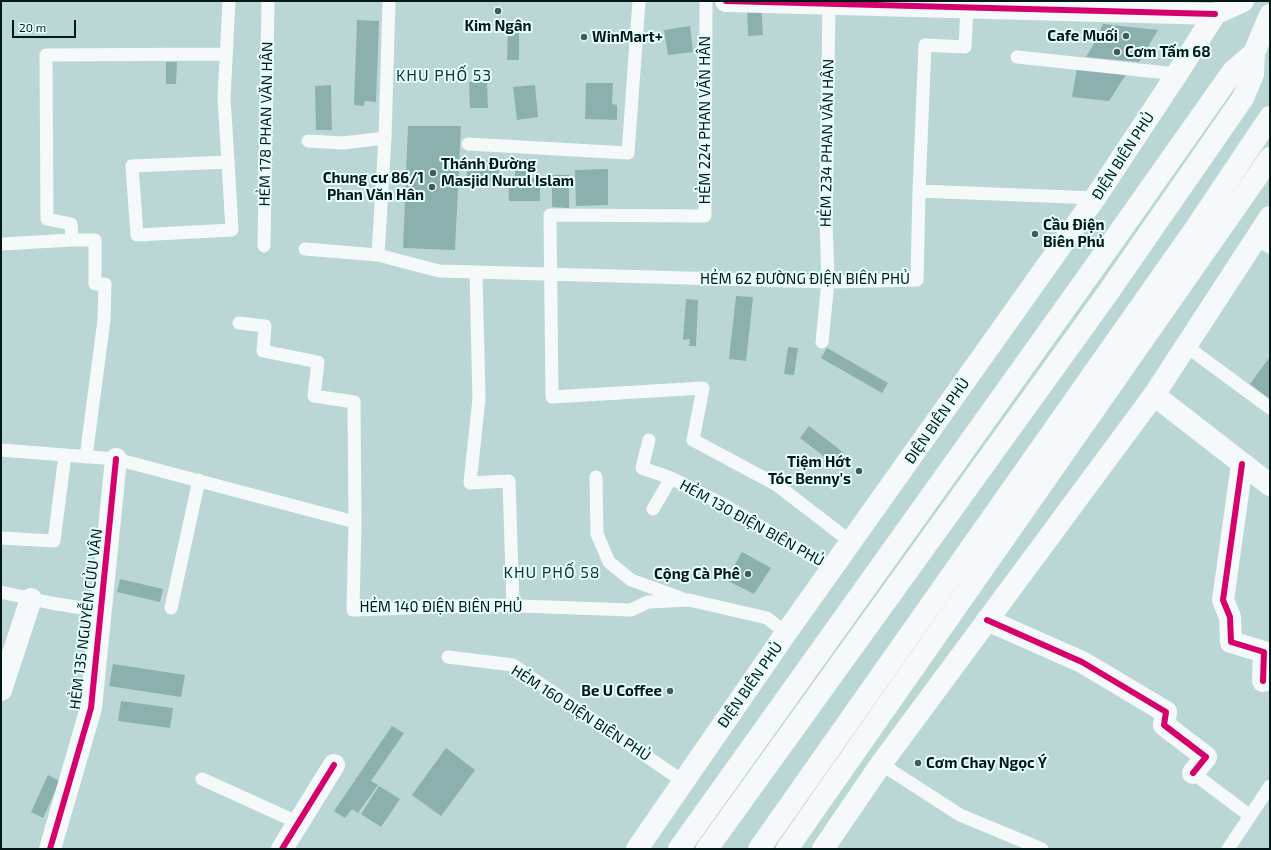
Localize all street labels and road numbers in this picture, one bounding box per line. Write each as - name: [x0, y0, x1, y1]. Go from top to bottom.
- street label: HẺM 224 PHAN VĂN HÂN: [696, 36, 714, 204]
- street label: HẺM 178 PHAN VĂN HÂN: [256, 41, 276, 207]
- street label: HẺM 234 PHAN VĂN HÂN: [817, 59, 837, 227]
- street label: ĐIỆN BIÊN PHỦ: [1088, 109, 1158, 203]
- street label: HẺM 62 ĐƯỜNG ĐIỆN BIÊN PHỦ: [700, 270, 910, 288]
- street label: ĐIỆN BIÊN PHỦ: [901, 375, 973, 467]
- street label: HẺM 130 ĐIỆN BIÊN PHỦ: [677, 476, 827, 570]
- street label: HẺM 135 NGUYỄN CỬU VÂN: [66, 527, 106, 711]
- street label: HẺM 140 ĐIỆN BIÊN PHỦ: [359, 598, 523, 616]
- street label: ĐIỆN BIÊN PHỦ: [714, 639, 786, 731]
- street label: HẺM 160 ĐIỆN BIÊN PHỦ: [508, 661, 654, 765]

